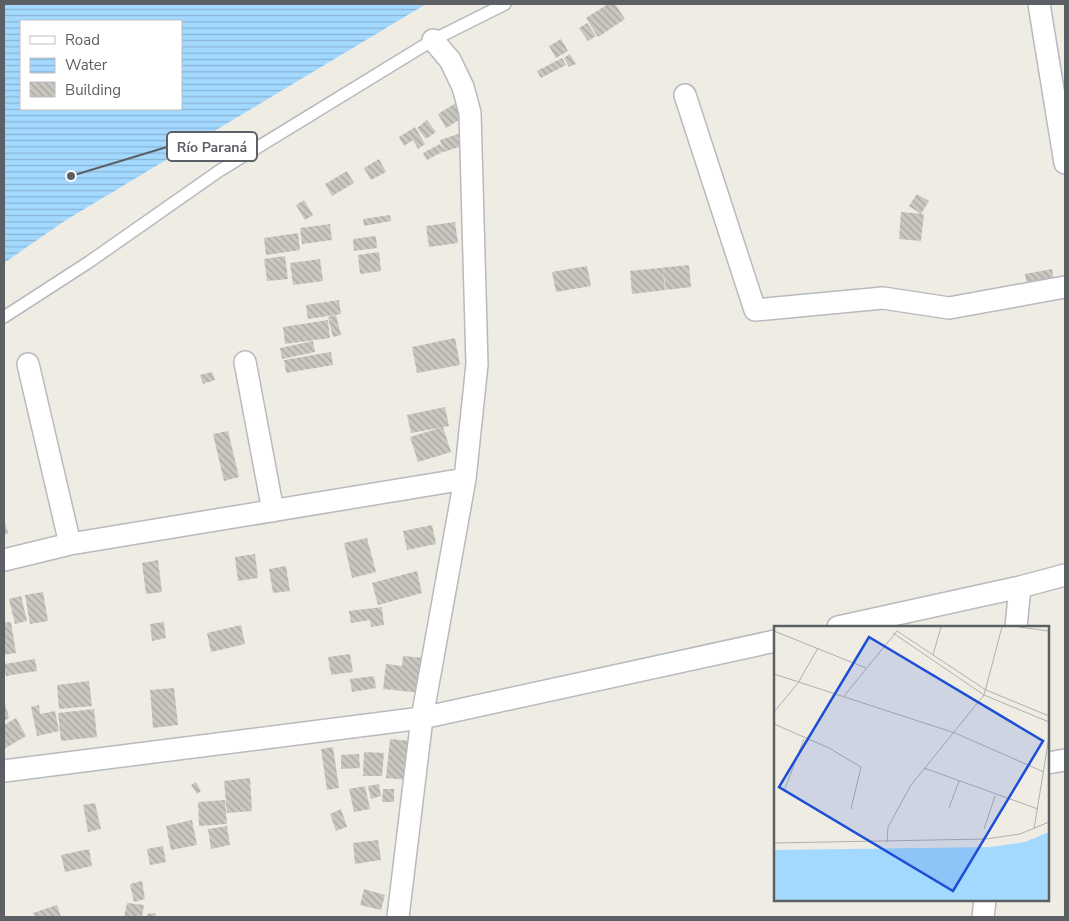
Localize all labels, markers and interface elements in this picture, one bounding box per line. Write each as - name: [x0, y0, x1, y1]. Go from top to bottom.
- legend: [20, 20, 182, 110]
- text: Road: [65, 30, 100, 50]
- text: Water: [65, 55, 108, 75]
- text: Building: [65, 80, 121, 100]
- callout: Río Paraná: [167, 132, 257, 161]
- text: Río Paraná: [177, 138, 247, 157]
- inset map: [774, 626, 1049, 901]

